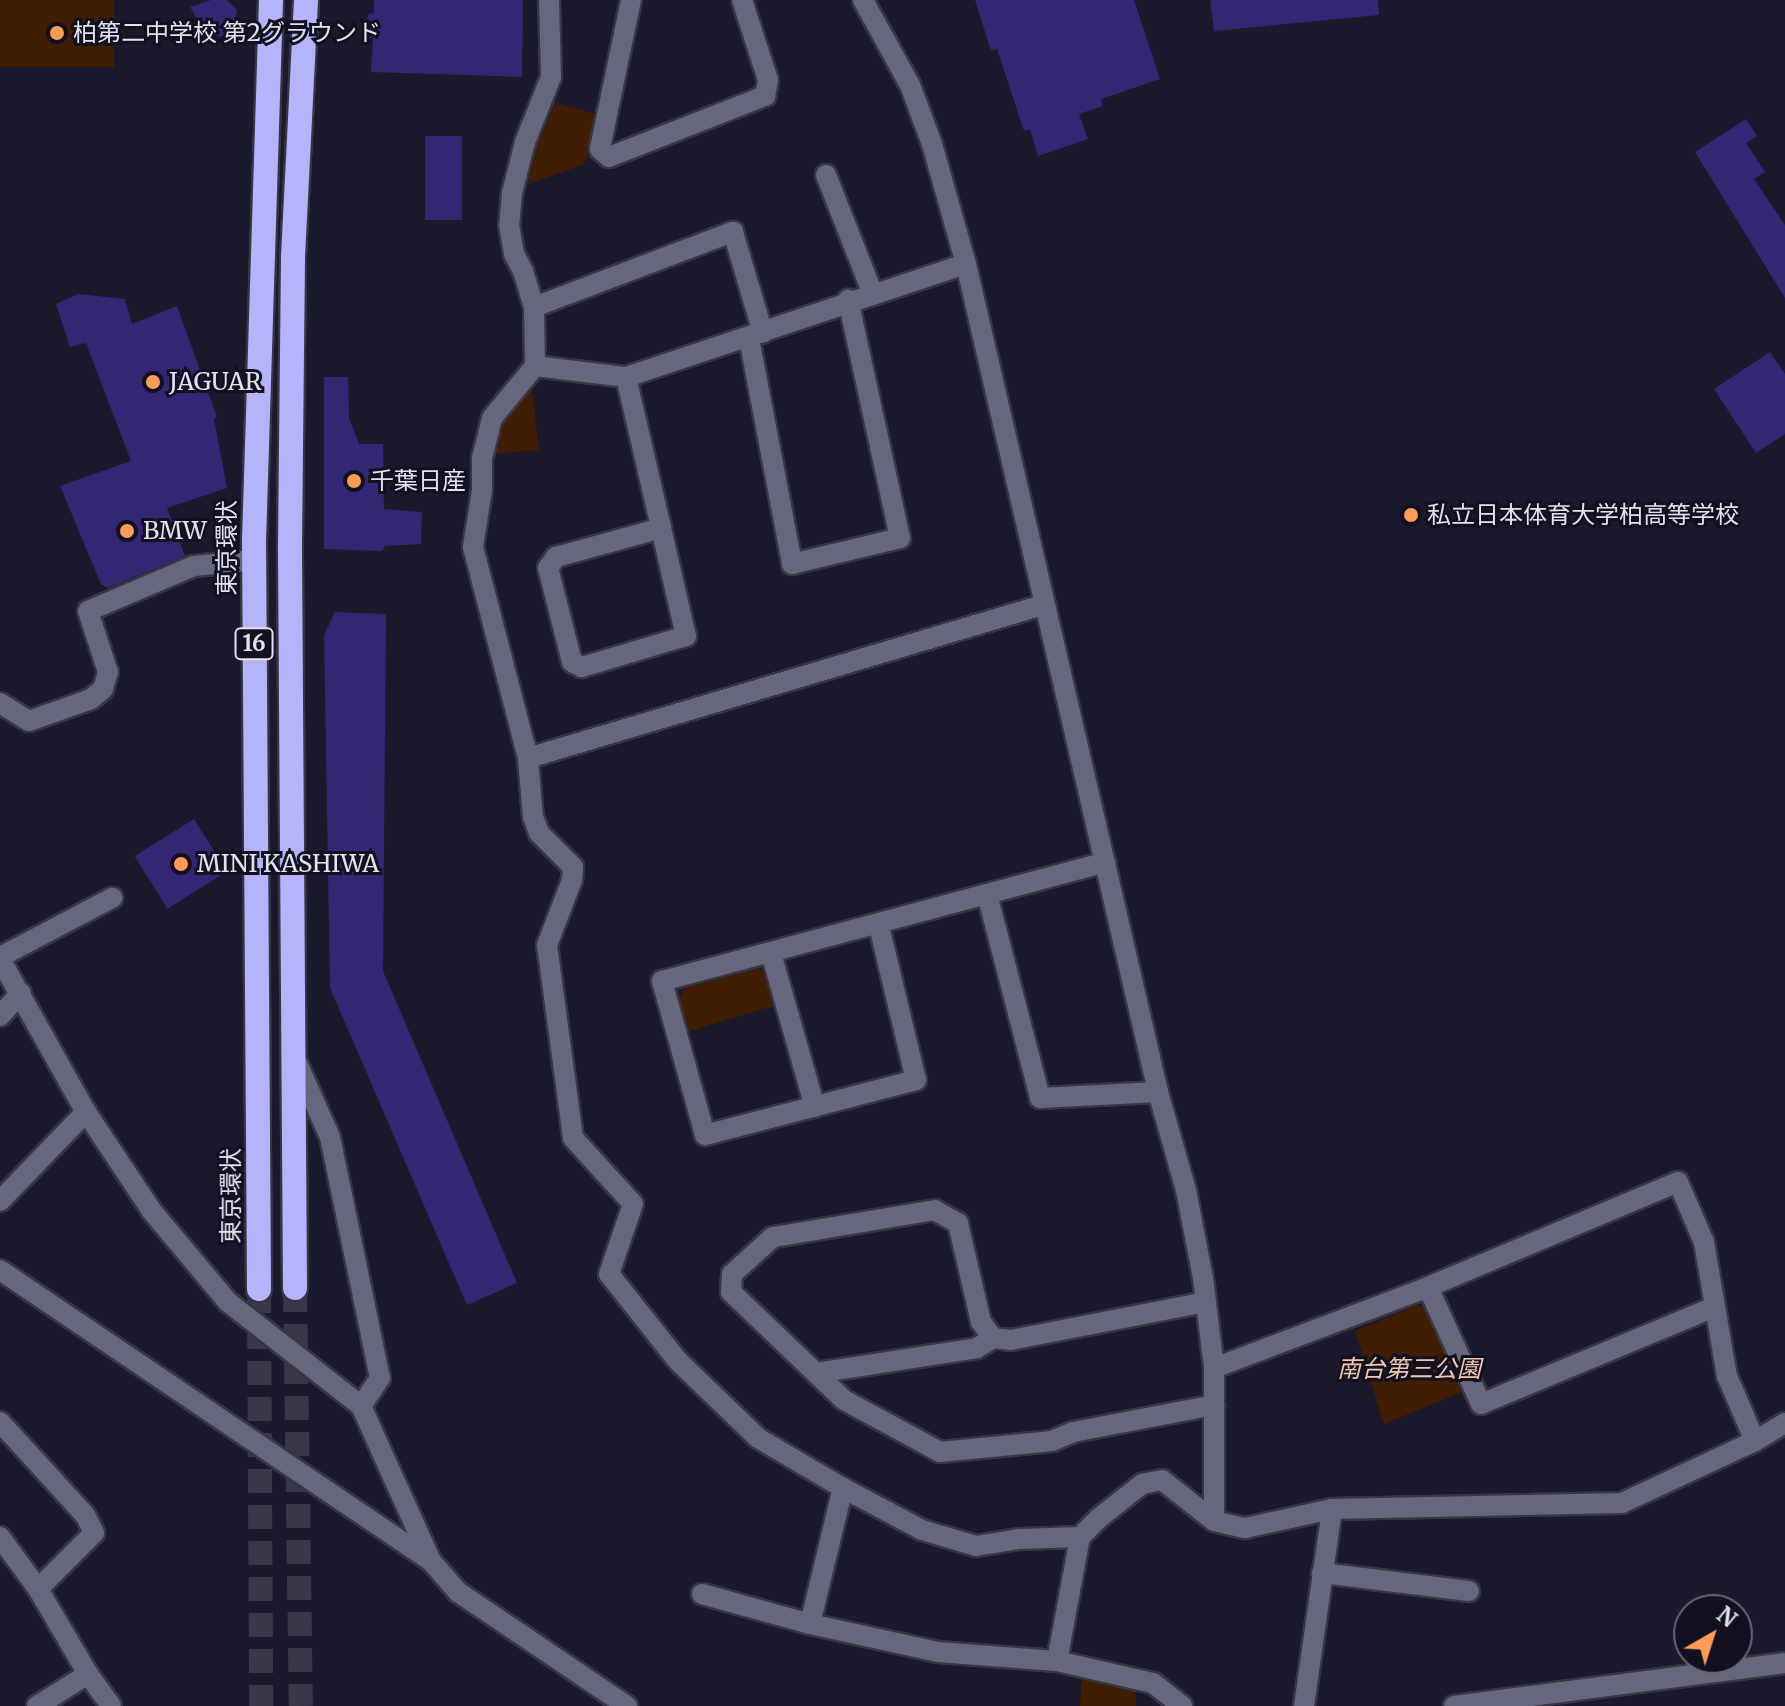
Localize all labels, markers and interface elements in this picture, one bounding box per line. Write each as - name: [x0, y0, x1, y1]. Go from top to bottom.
- place label: 柏第二中学校 第2グラウンド: [73, 19, 381, 47]
- marker: 柏第二中学校 第2グラウンド: [48, 24, 66, 42]
- place label: JAGUAR: [169, 368, 262, 396]
- marker: JAGUAR: [144, 373, 162, 391]
- place label: 千葉日産: [370, 467, 466, 495]
- marker: 千葉日産: [345, 472, 363, 490]
- street label: 東京環状: [213, 500, 241, 596]
- place label: 私立日本体育大学柏高等学校: [1427, 501, 1739, 529]
- marker: 私立日本体育大学柏高等学校: [1402, 506, 1420, 524]
- place label: BMW: [143, 517, 207, 545]
- marker: BMW: [118, 522, 136, 540]
- road number: 16: [234, 626, 274, 662]
- place label: MINI KASHIWA: [197, 850, 379, 878]
- marker: MINI KASHIWA: [172, 855, 190, 873]
- street label: 東京環状: [217, 1148, 245, 1244]
- park label: 南台第三公園: [1337, 1355, 1481, 1383]
- north arrow: [1673, 1594, 1753, 1674]
- text: N: [1711, 1601, 1742, 1633]

